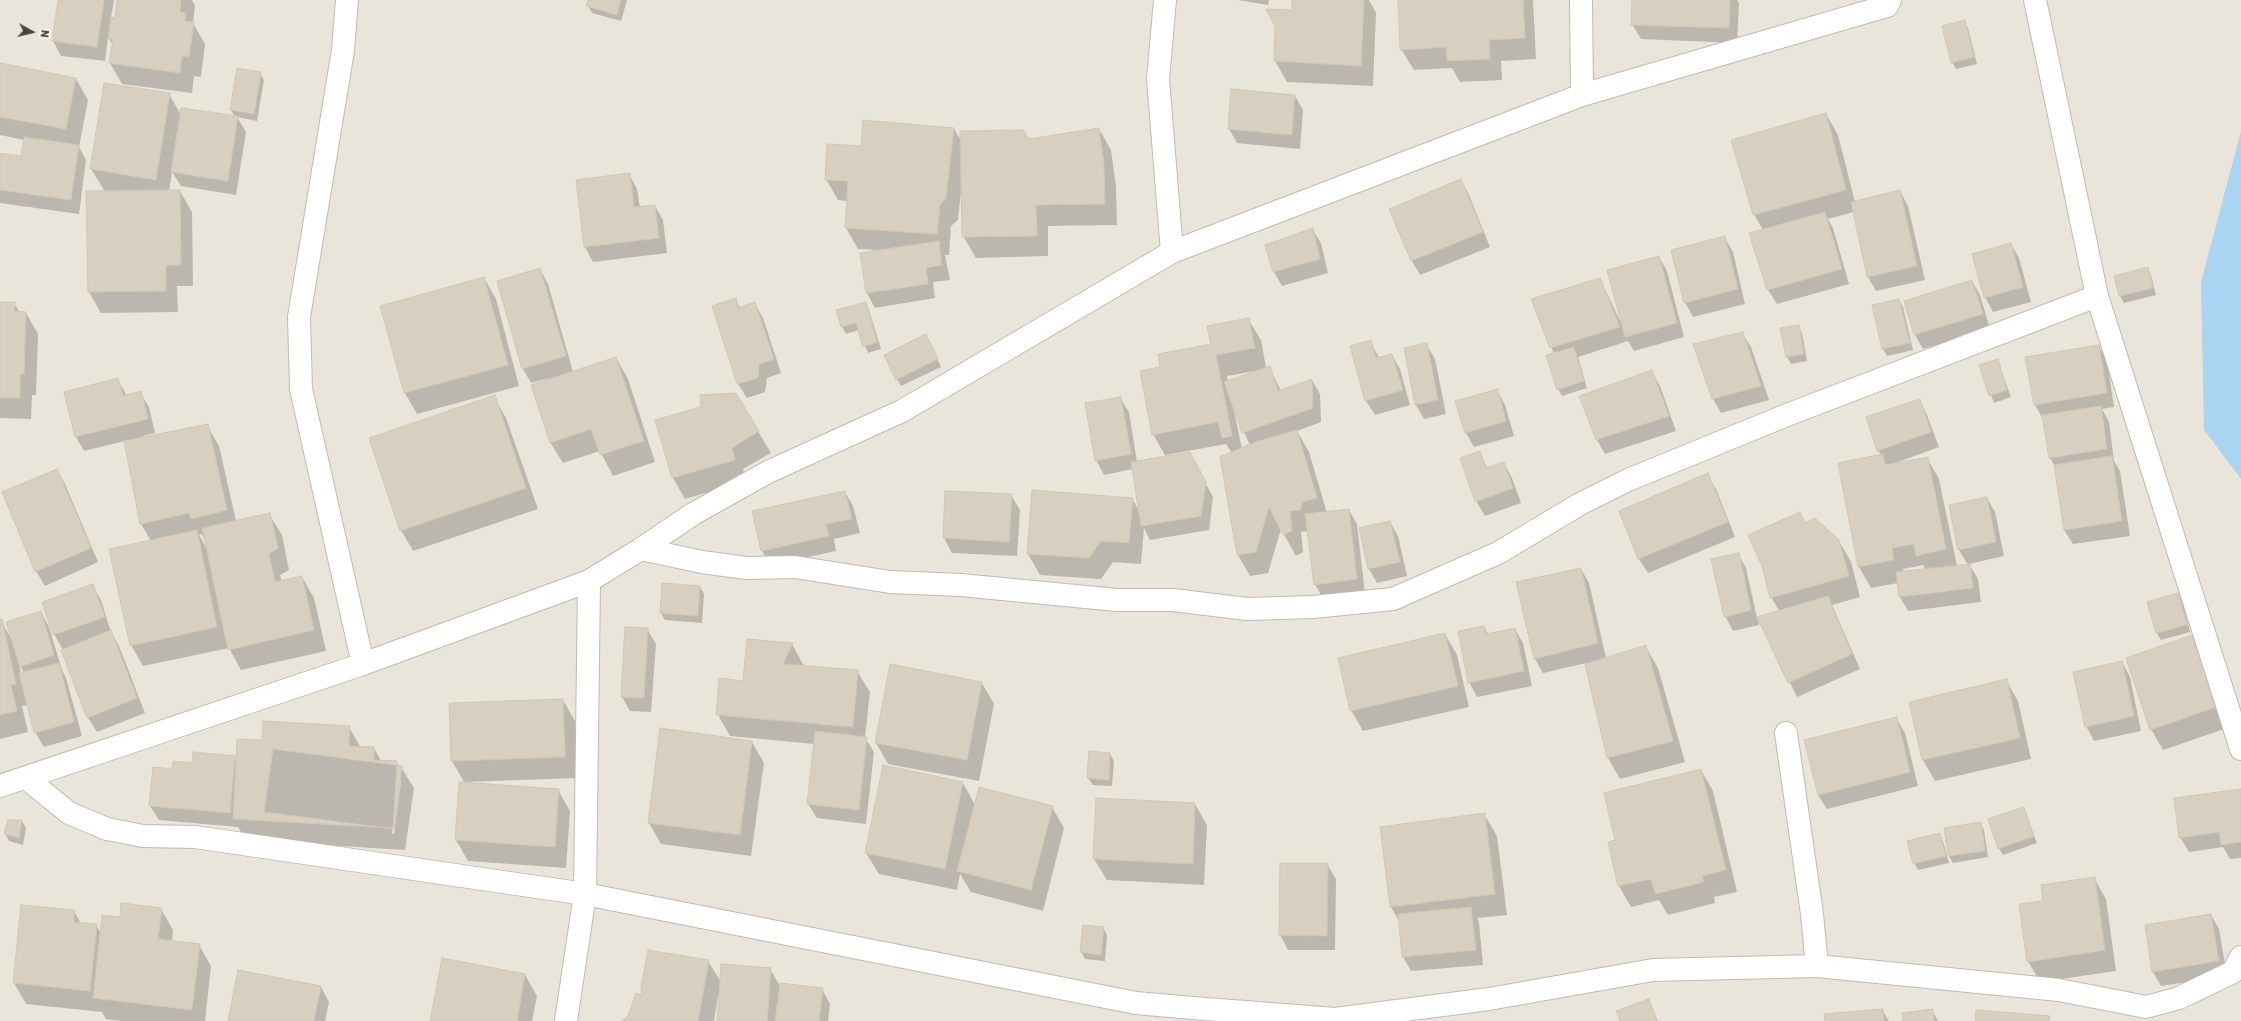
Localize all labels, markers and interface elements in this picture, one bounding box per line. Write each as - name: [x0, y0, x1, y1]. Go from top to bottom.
- north arrow: [12, 12, 52, 52]
- text: N: [37, 29, 51, 39]

